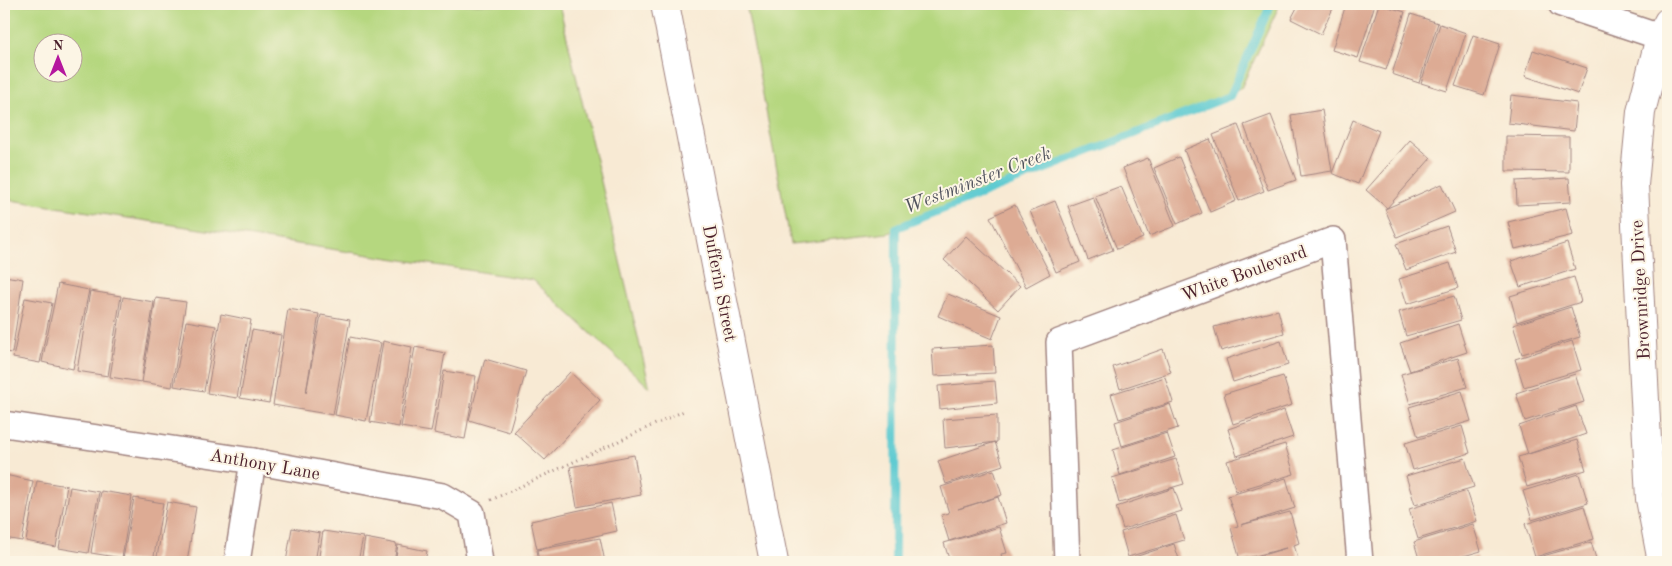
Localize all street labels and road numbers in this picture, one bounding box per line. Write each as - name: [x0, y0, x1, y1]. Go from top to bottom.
- street label: Brownridge Drive: [1628, 220, 1654, 360]
- street label: Dufferin Street: [699, 223, 739, 343]
- street label: White Boulevard: [1179, 243, 1310, 305]
- street label: Anthony Lane: [208, 446, 321, 484]

